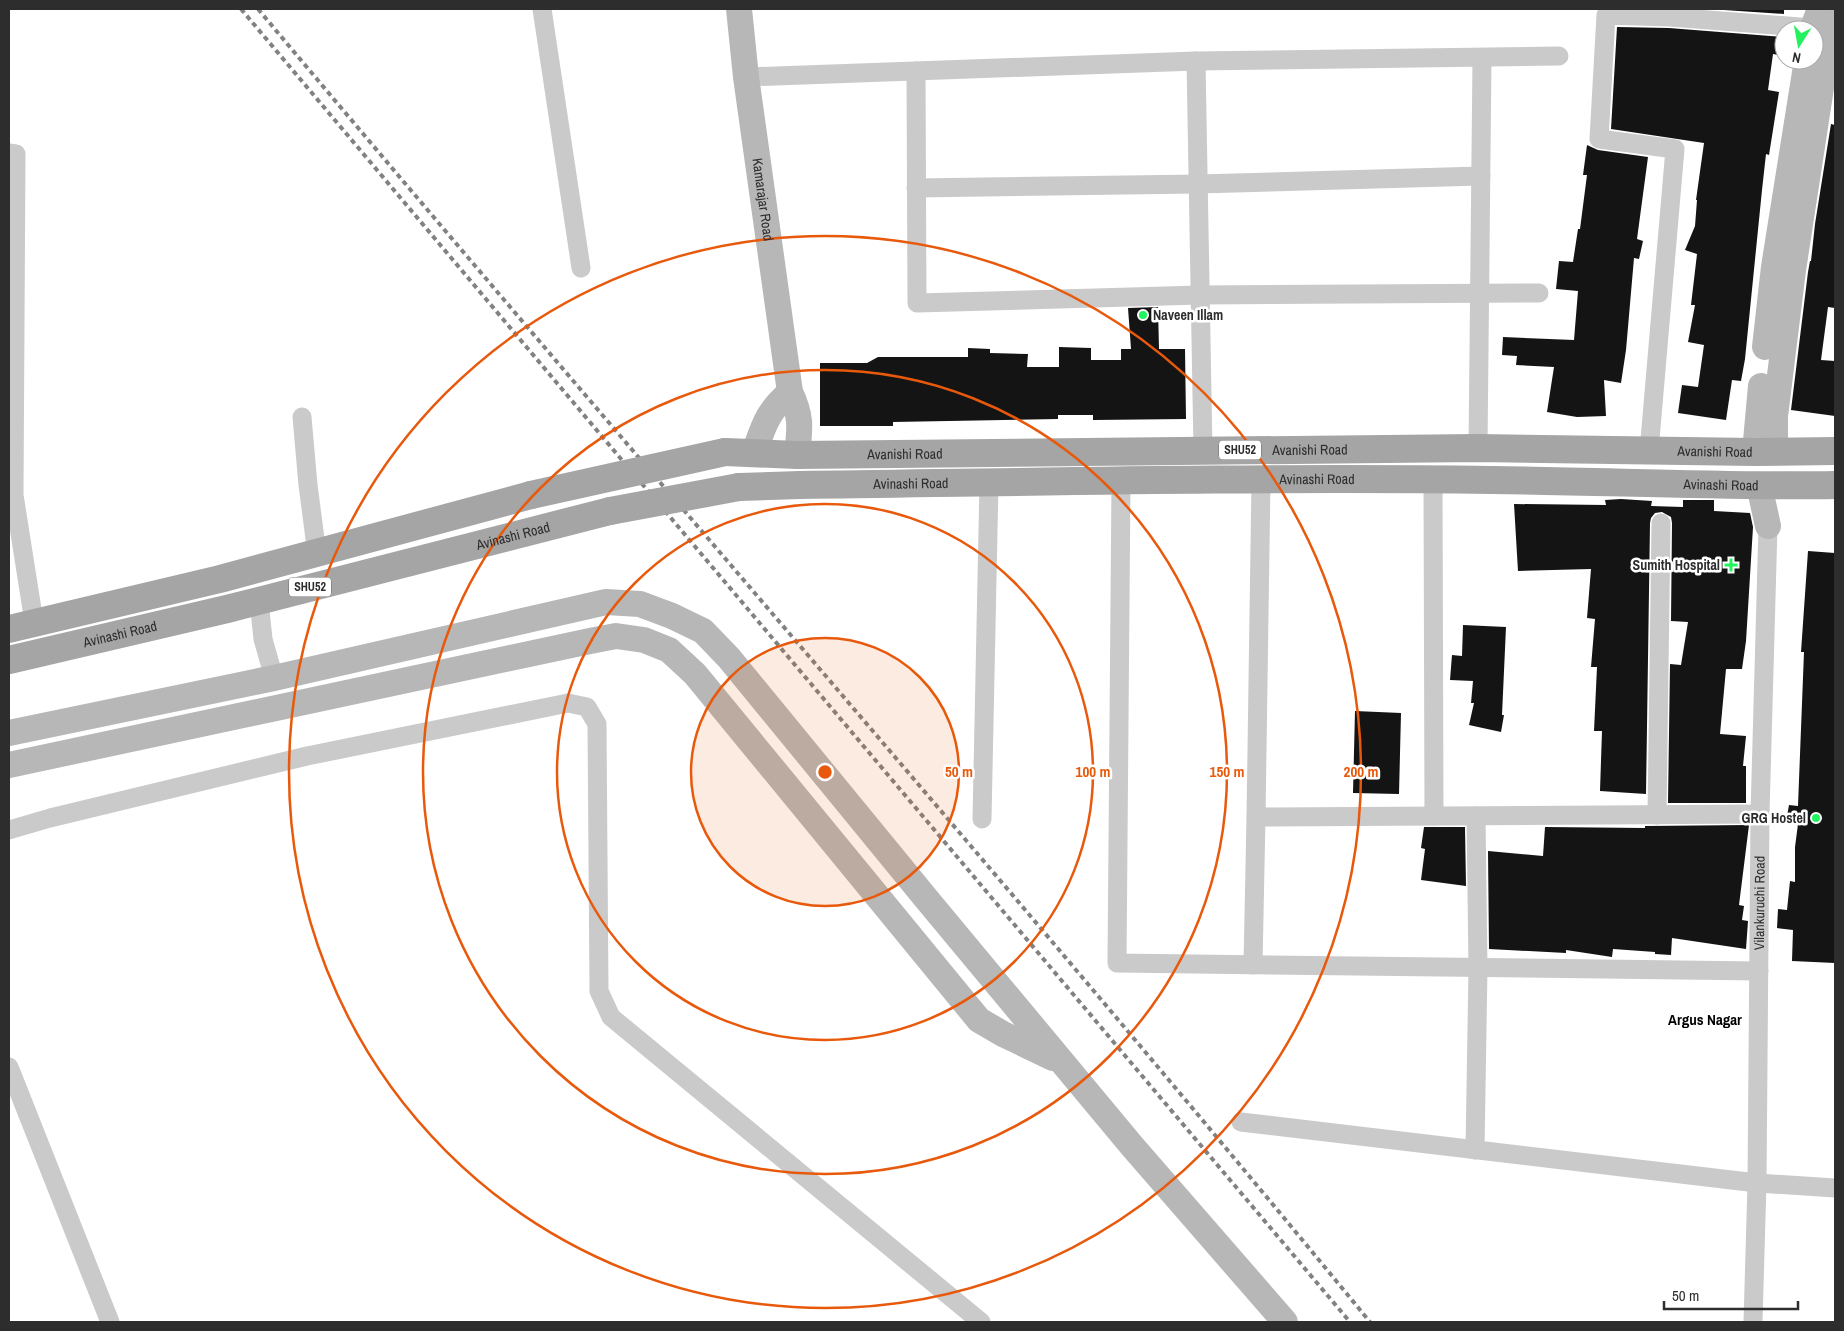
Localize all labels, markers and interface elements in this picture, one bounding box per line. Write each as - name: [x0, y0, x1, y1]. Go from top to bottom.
- north arrow: [1774, 20, 1824, 70]
- text: N: [1791, 48, 1802, 67]
- street label: Kamarajar Road: [748, 157, 778, 242]
- place label: Naveen Illam: [1153, 306, 1223, 324]
- marker: Naveen Illam: [1137, 309, 1149, 321]
- road number: SHU52: [1219, 440, 1261, 460]
- street label: Avanishi Road: [1271, 440, 1348, 459]
- street label: Avanishi Road: [1676, 442, 1753, 461]
- street label: Avanishi Road: [866, 445, 943, 463]
- street label: Avinashi Road: [1278, 470, 1355, 488]
- street label: Avinashi Road: [872, 474, 949, 493]
- street label: Avinashi Road: [1682, 475, 1759, 494]
- street label: Avinashi Road: [473, 518, 552, 554]
- place label: Sumith Hospital: [1633, 556, 1720, 574]
- marker: Sumith Hospital: [1724, 558, 1738, 572]
- road number: SHU52: [289, 578, 331, 596]
- street label: Avinashi Road: [80, 617, 159, 652]
- text: 50 m: [945, 761, 973, 782]
- text: 100 m: [1076, 761, 1110, 782]
- text: 150 m: [1210, 761, 1244, 782]
- text: 200 m: [1344, 761, 1378, 782]
- centre of rings: [816, 763, 834, 781]
- place label: GRG Hostel: [1742, 809, 1806, 827]
- marker: GRG Hostel: [1810, 812, 1822, 824]
- street label: Vilankuruchi Road: [1750, 856, 1769, 950]
- district label: Argus Nagar: [1668, 1009, 1742, 1030]
- scale bar: [1664, 1278, 1798, 1310]
- text: 50 m: [1672, 1285, 1699, 1306]

